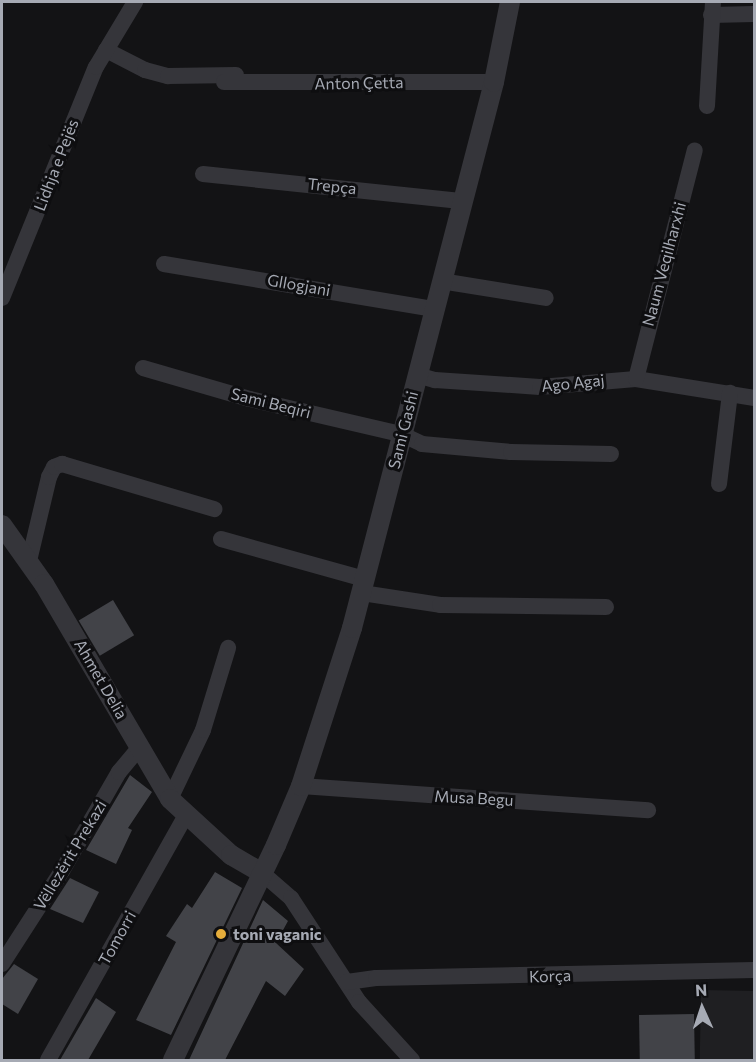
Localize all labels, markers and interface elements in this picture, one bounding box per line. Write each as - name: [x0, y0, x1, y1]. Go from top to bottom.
- street label: Anton Çetta: [314, 73, 404, 93]
- street label: Lidhja e Pejës: [30, 116, 82, 214]
- street label: Trepça: [307, 174, 357, 198]
- street label: Naum Veqilharxhi: [638, 200, 690, 328]
- street label: Gllogjani: [266, 270, 332, 300]
- street label: Ago Agaj: [540, 370, 606, 396]
- street label: Sami Beqiri: [229, 384, 313, 422]
- street label: Sami Gashi: [384, 389, 422, 471]
- street label: Ahmet Delia: [70, 636, 132, 722]
- street label: Musa Begu: [434, 786, 514, 810]
- street label: Vëllezërit Prekazi: [30, 796, 110, 914]
- street label: Tomorri: [94, 908, 140, 968]
- place label: toni vaganic: [233, 924, 322, 944]
- marker: toni vaganic: [214, 927, 228, 941]
- street label: Korça: [529, 966, 571, 986]
- north arrow: [672, 978, 732, 1038]
- text: N: [695, 980, 708, 999]

